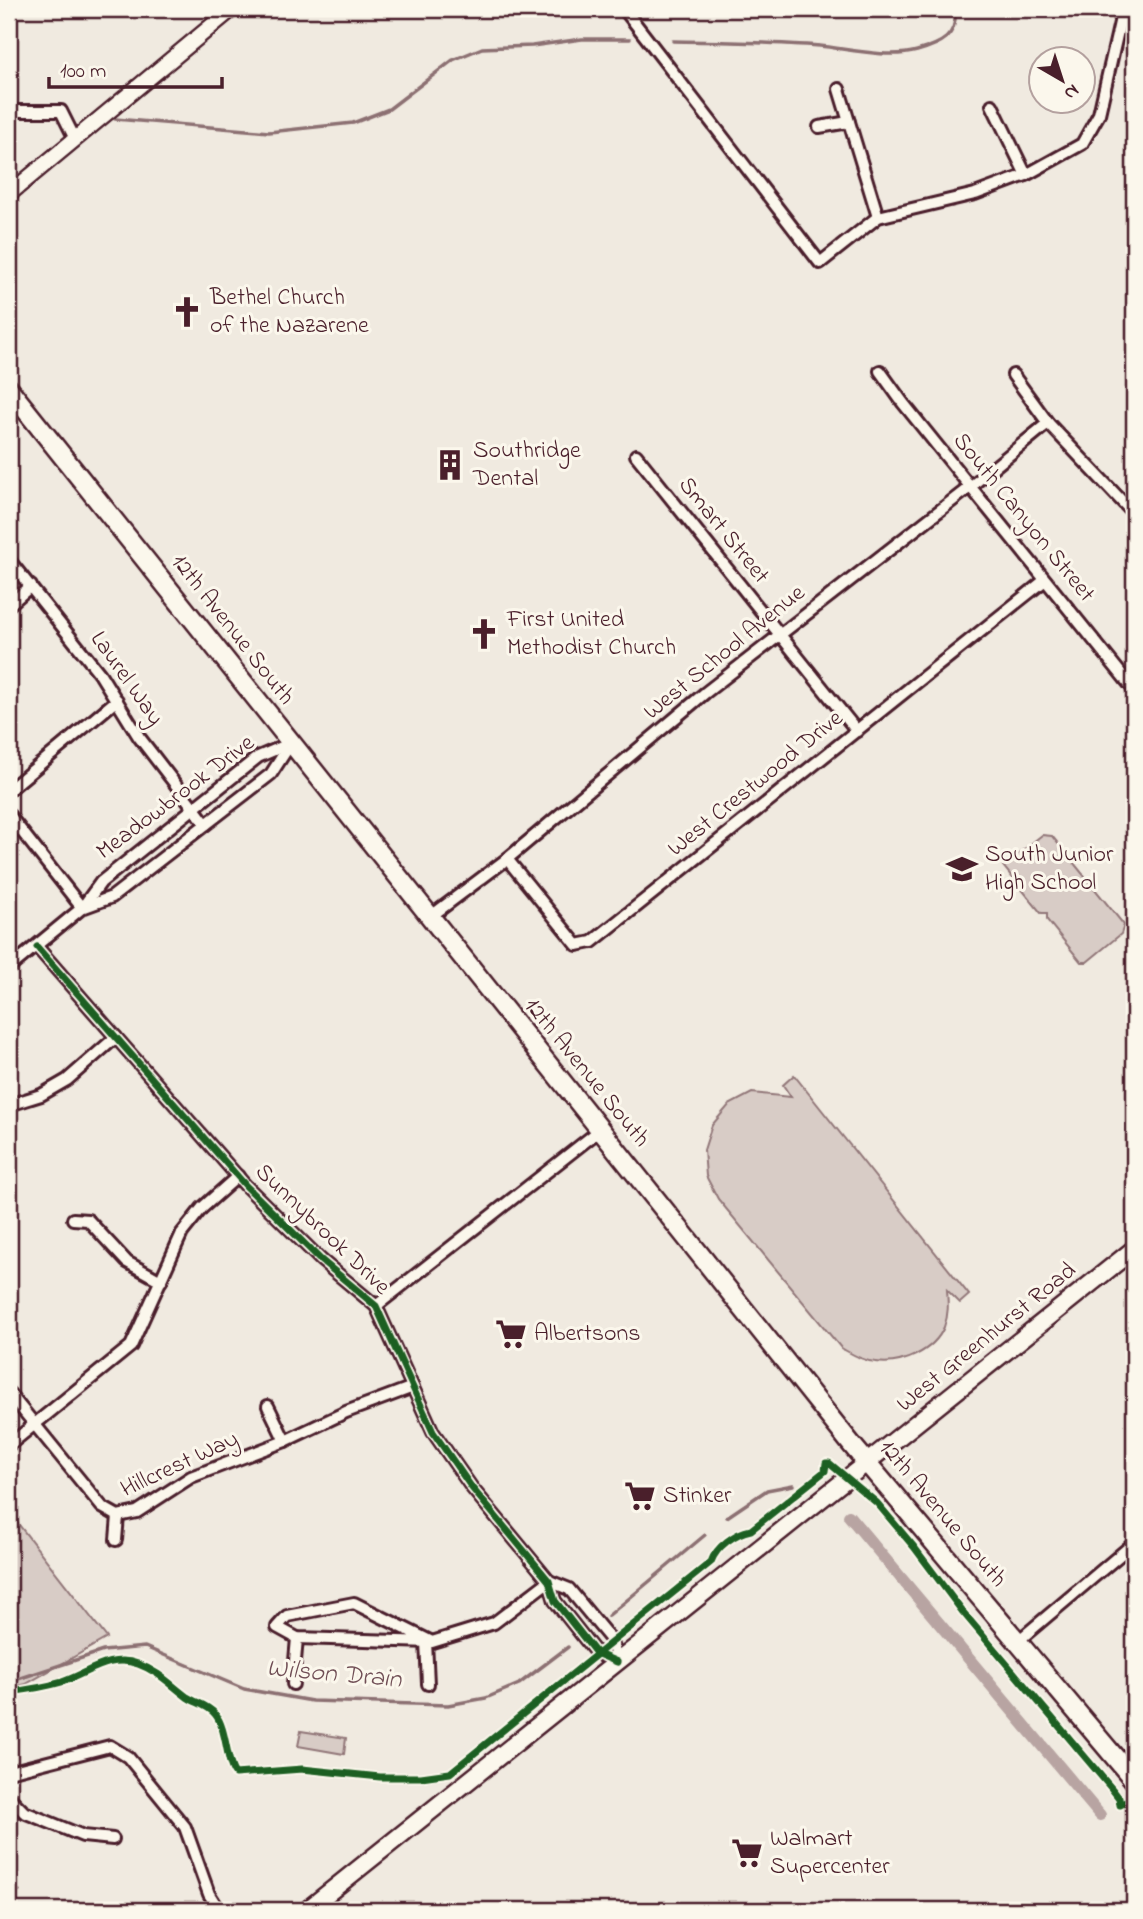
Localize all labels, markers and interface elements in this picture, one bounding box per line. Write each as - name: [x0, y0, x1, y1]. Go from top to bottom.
- scale bar: [49, 46, 222, 90]
- north arrow: [1028, 46, 1098, 116]
- text: 100 m: [60, 57, 106, 87]
- text: N: [1058, 77, 1085, 106]
- place label: Bethel Church of the Nazarene: [209, 281, 369, 344]
- church icon: Bethel Church of the Nazarene: [170, 295, 204, 329]
- street label: South Canyon Street: [943, 425, 1103, 611]
- place label: Southridge Dental: [472, 434, 581, 497]
- building icon: Southridge Dental: [433, 448, 467, 482]
- street label: Smart Street: [669, 470, 777, 592]
- street label: 12th Avenue South: [162, 547, 302, 713]
- street label: West School Avenue: [637, 577, 814, 729]
- place label: First United Methodist Church: [506, 603, 676, 666]
- church icon: First United Methodist Church: [467, 617, 501, 651]
- street label: Laurel Way: [80, 624, 171, 734]
- street label: West Crestwood Drive: [661, 702, 852, 866]
- street label: Meadowbrook Drive: [89, 727, 263, 869]
- place label: South Junior High School: [985, 838, 1114, 901]
- school or university icon: South Junior High School: [945, 852, 979, 886]
- street label: 12th Avenue South: [515, 991, 657, 1155]
- street label: Sunnybrook Drive: [245, 1156, 398, 1305]
- street label: West Greenhurst Road: [890, 1254, 1085, 1422]
- supermarket icon: Albertsons: [494, 1317, 528, 1351]
- place label: Albertsons: [534, 1317, 641, 1352]
- street label: Hillcrest Way: [115, 1422, 245, 1508]
- street label: 12th Avenue South: [870, 1432, 1014, 1596]
- supermarket icon: Stinker: [623, 1479, 657, 1513]
- place label: Stinker: [663, 1479, 732, 1514]
- water label: Wilson Drain: [265, 1650, 404, 1700]
- place label: Walmart Supercenter: [770, 1822, 890, 1885]
- supermarket icon: Walmart Supercenter: [730, 1836, 764, 1870]

